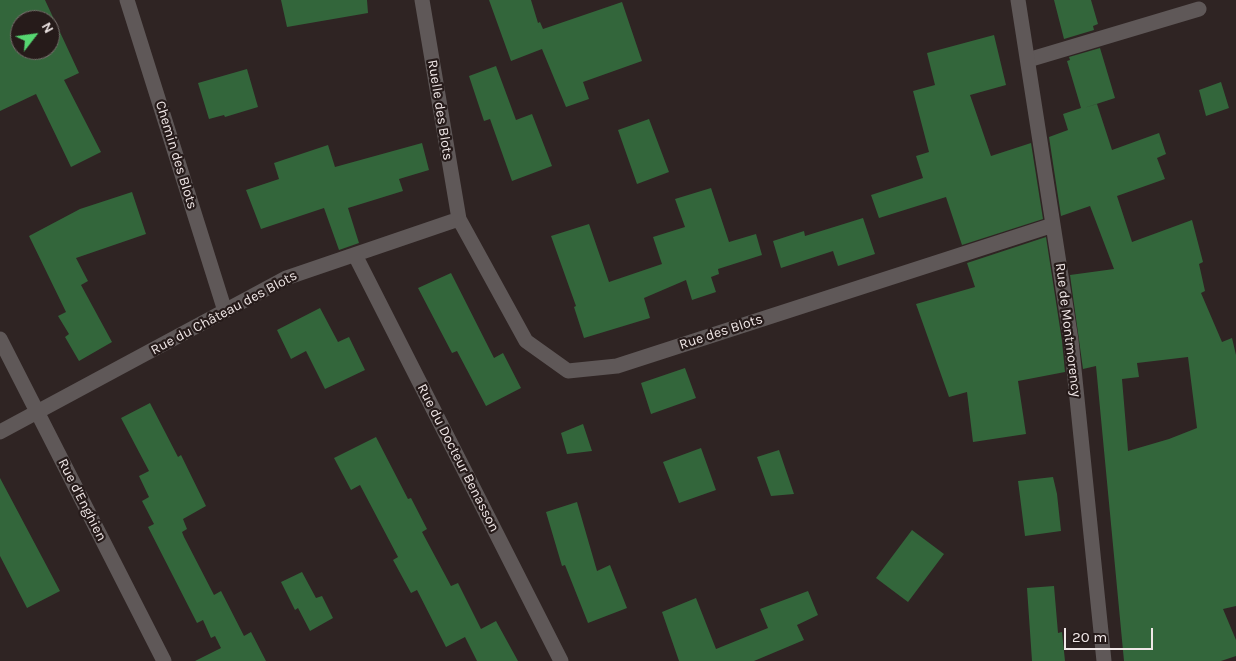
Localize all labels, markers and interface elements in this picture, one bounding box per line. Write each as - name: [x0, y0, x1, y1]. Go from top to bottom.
- north arrow: [10, 10, 60, 60]
- text: N: [38, 19, 57, 36]
- street label: Ruelle des Blots: [424, 58, 456, 162]
- street label: Chemin des Blots: [152, 99, 200, 211]
- street label: Rue de Montmorency: [1051, 262, 1085, 398]
- street label: Rue du Château des Blots: [148, 267, 300, 359]
- street label: Rue des Blots: [677, 311, 765, 353]
- street label: Rue du Docteur Benasson: [413, 381, 503, 535]
- street label: Rue d'Enghien: [54, 456, 110, 544]
- scale bar: [1066, 618, 1155, 650]
- text: 20 m: [1072, 628, 1107, 646]

